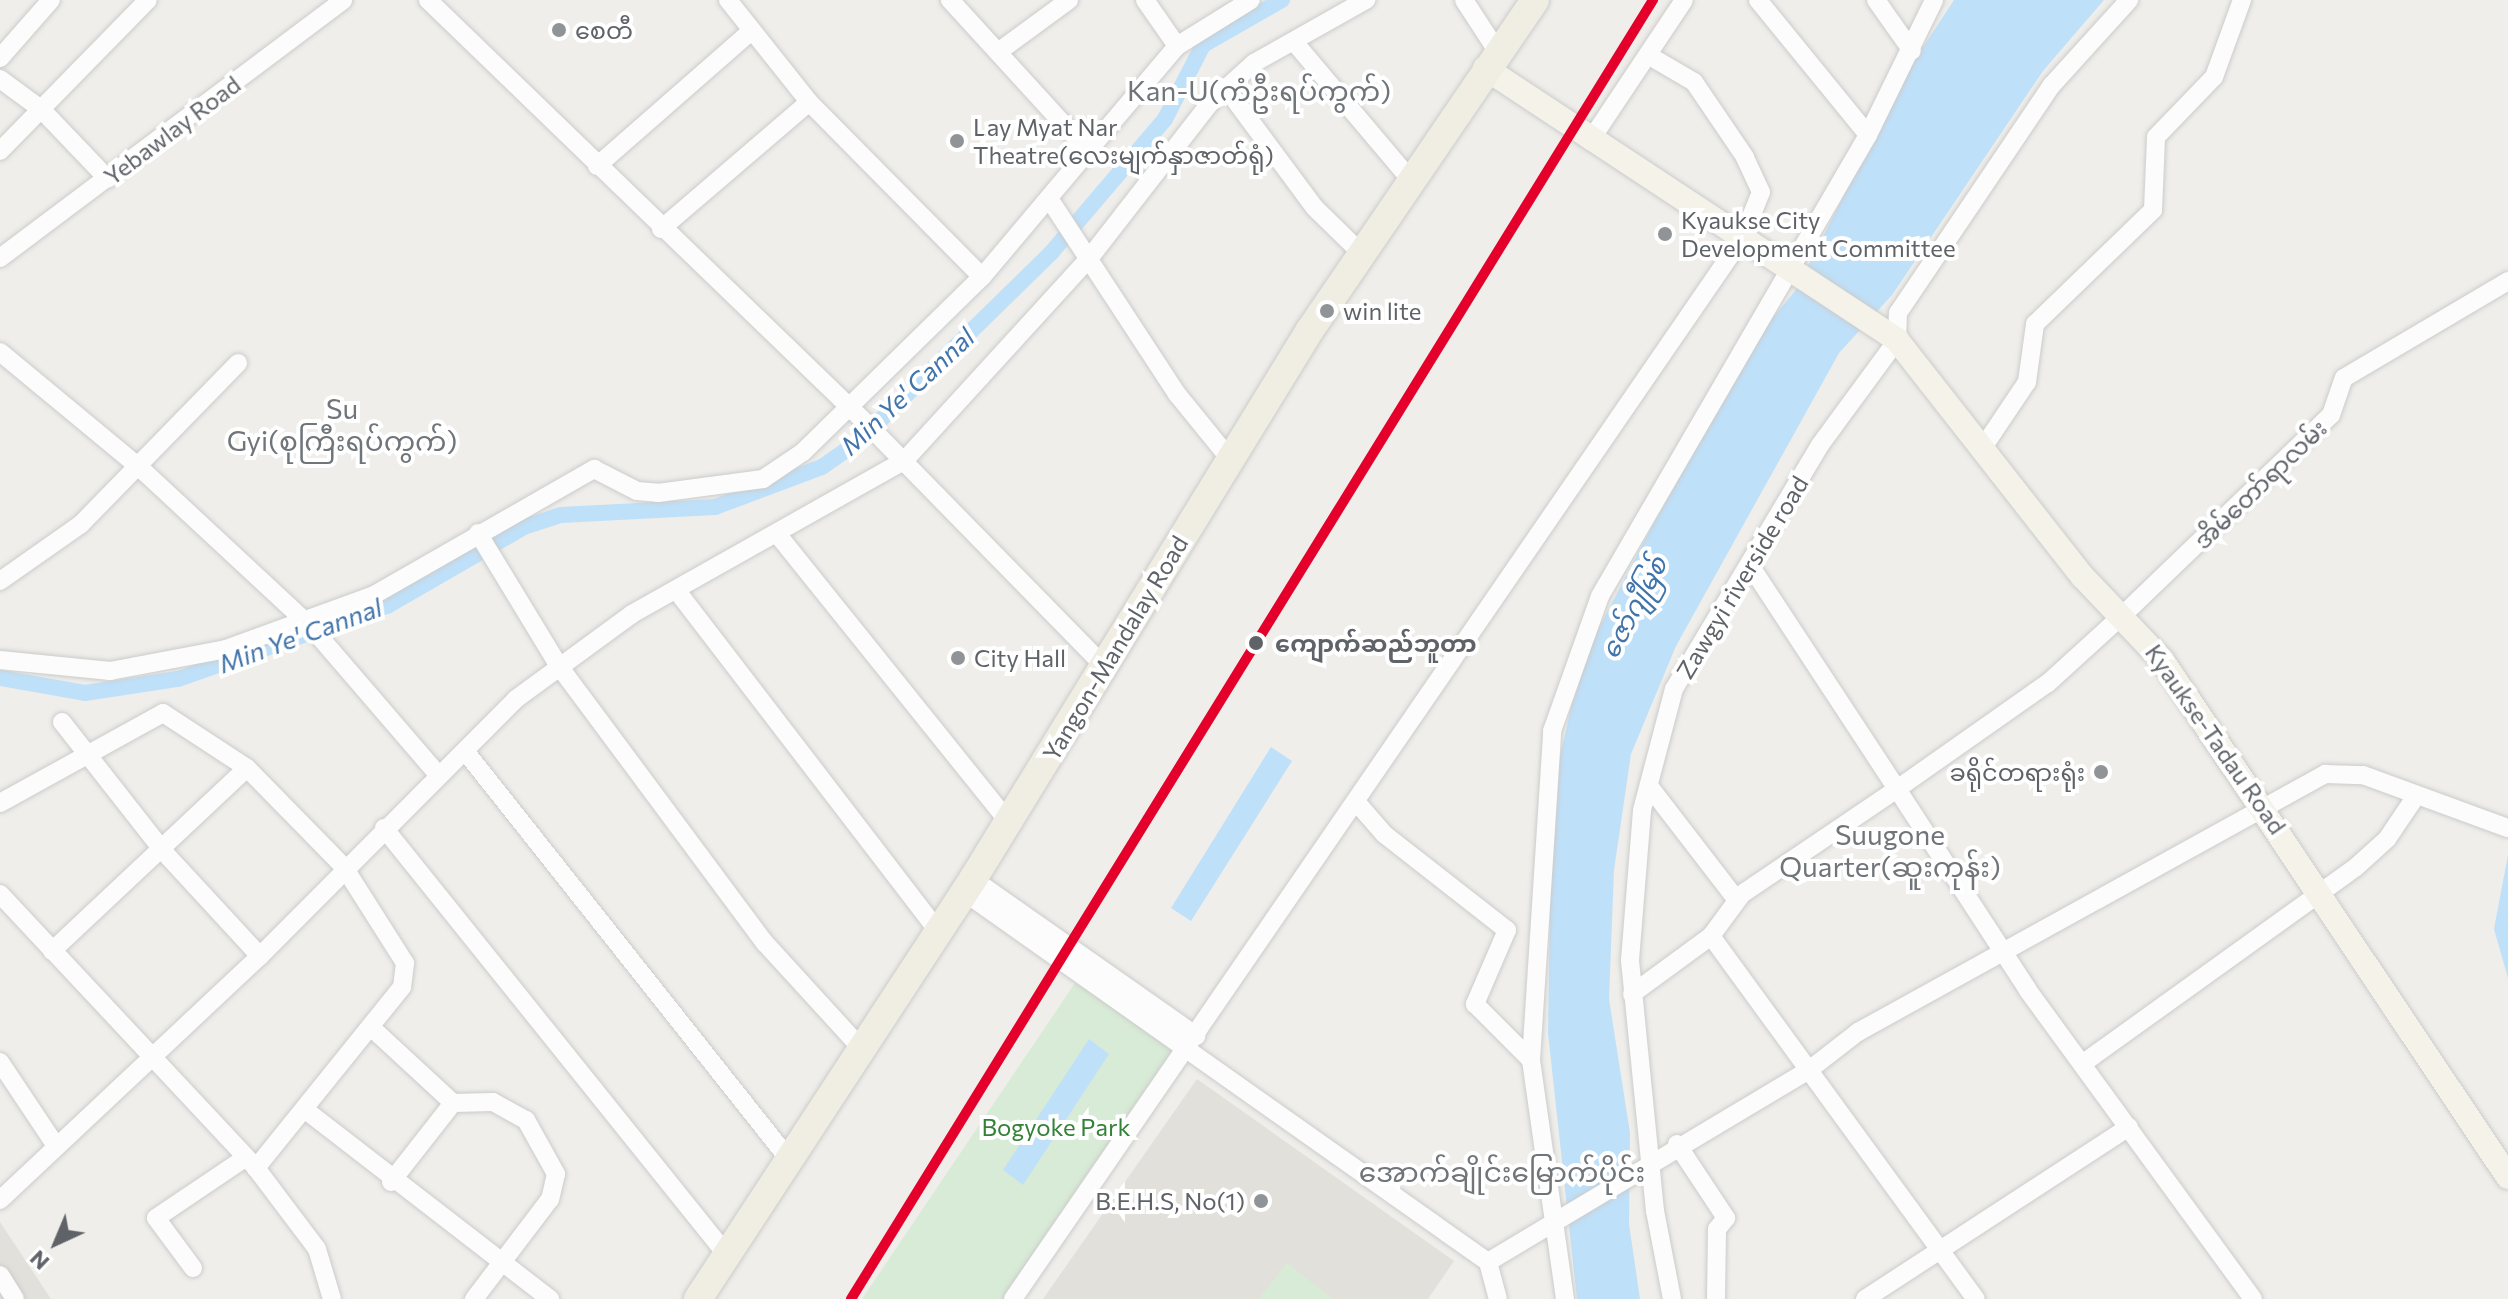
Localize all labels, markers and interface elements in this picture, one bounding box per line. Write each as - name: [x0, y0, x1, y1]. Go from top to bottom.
- place label: စေတီ: [575, 16, 633, 44]
- marker: စေတီ: [550, 21, 568, 39]
- street label: Yebawlay Road: [98, 69, 246, 191]
- district label: Kan-U(ကံဦးရပ်ကွက်): [1127, 73, 1391, 107]
- place label: Lay Myat Nar Theatre(လေးမျက်နှာဇာတ်ရုံ): [973, 113, 1274, 169]
- marker: Lay Myat Nar Theatre(လေးမျက်နှာဇာတ်ရုံ): [948, 132, 966, 150]
- place label: Kyaukse City Development Committee: [1681, 206, 1956, 262]
- marker: Kyaukse City Development Committee: [1656, 225, 1674, 243]
- place label: win lite: [1343, 297, 1421, 325]
- marker: win lite: [1318, 302, 1336, 320]
- water label: Min Ye' Cannal: [834, 321, 980, 461]
- district label: Su Gyi(စုကြီးရပ်ကွက်): [227, 391, 457, 457]
- street label: အိမ်တော်ရာလမ်း: [2188, 413, 2332, 555]
- street label: Zawgyi riverside road: [1670, 470, 1814, 684]
- street label: Yangon-Mandalay Road: [1036, 530, 1194, 766]
- water label: ဇော်ဂျီမြစ်: [1593, 551, 1673, 663]
- water label: Min Ye' Cannal: [214, 591, 386, 679]
- place label: ကျောက်ဆည်ဘူတာ: [1275, 629, 1477, 657]
- marker: ကျောက်ဆည်ဘူတာ: [1244, 631, 1268, 655]
- street label: Kyaukse-Tadau Road: [2140, 639, 2292, 839]
- place label: City Hall: [974, 644, 1066, 672]
- marker: City Hall: [949, 649, 967, 667]
- place label: ခရိုင်တရားရုံး: [1950, 758, 2085, 786]
- marker: ခရိုင်တရားရုံး: [2092, 763, 2110, 781]
- district label: Suugone Quarter(ဆူးကုန်း): [1779, 817, 2001, 883]
- park label: Bogyoke Park: [981, 1113, 1131, 1141]
- district label: အောက်ချိုင်းမြောက်ပိုင်း: [1359, 1154, 1645, 1188]
- place label: B.E.H.S, No(1): [1095, 1187, 1245, 1215]
- marker: B.E.H.S, No(1): [1252, 1192, 1270, 1210]
- north arrow: [16, 1203, 96, 1283]
- text: N: [24, 1245, 54, 1276]

